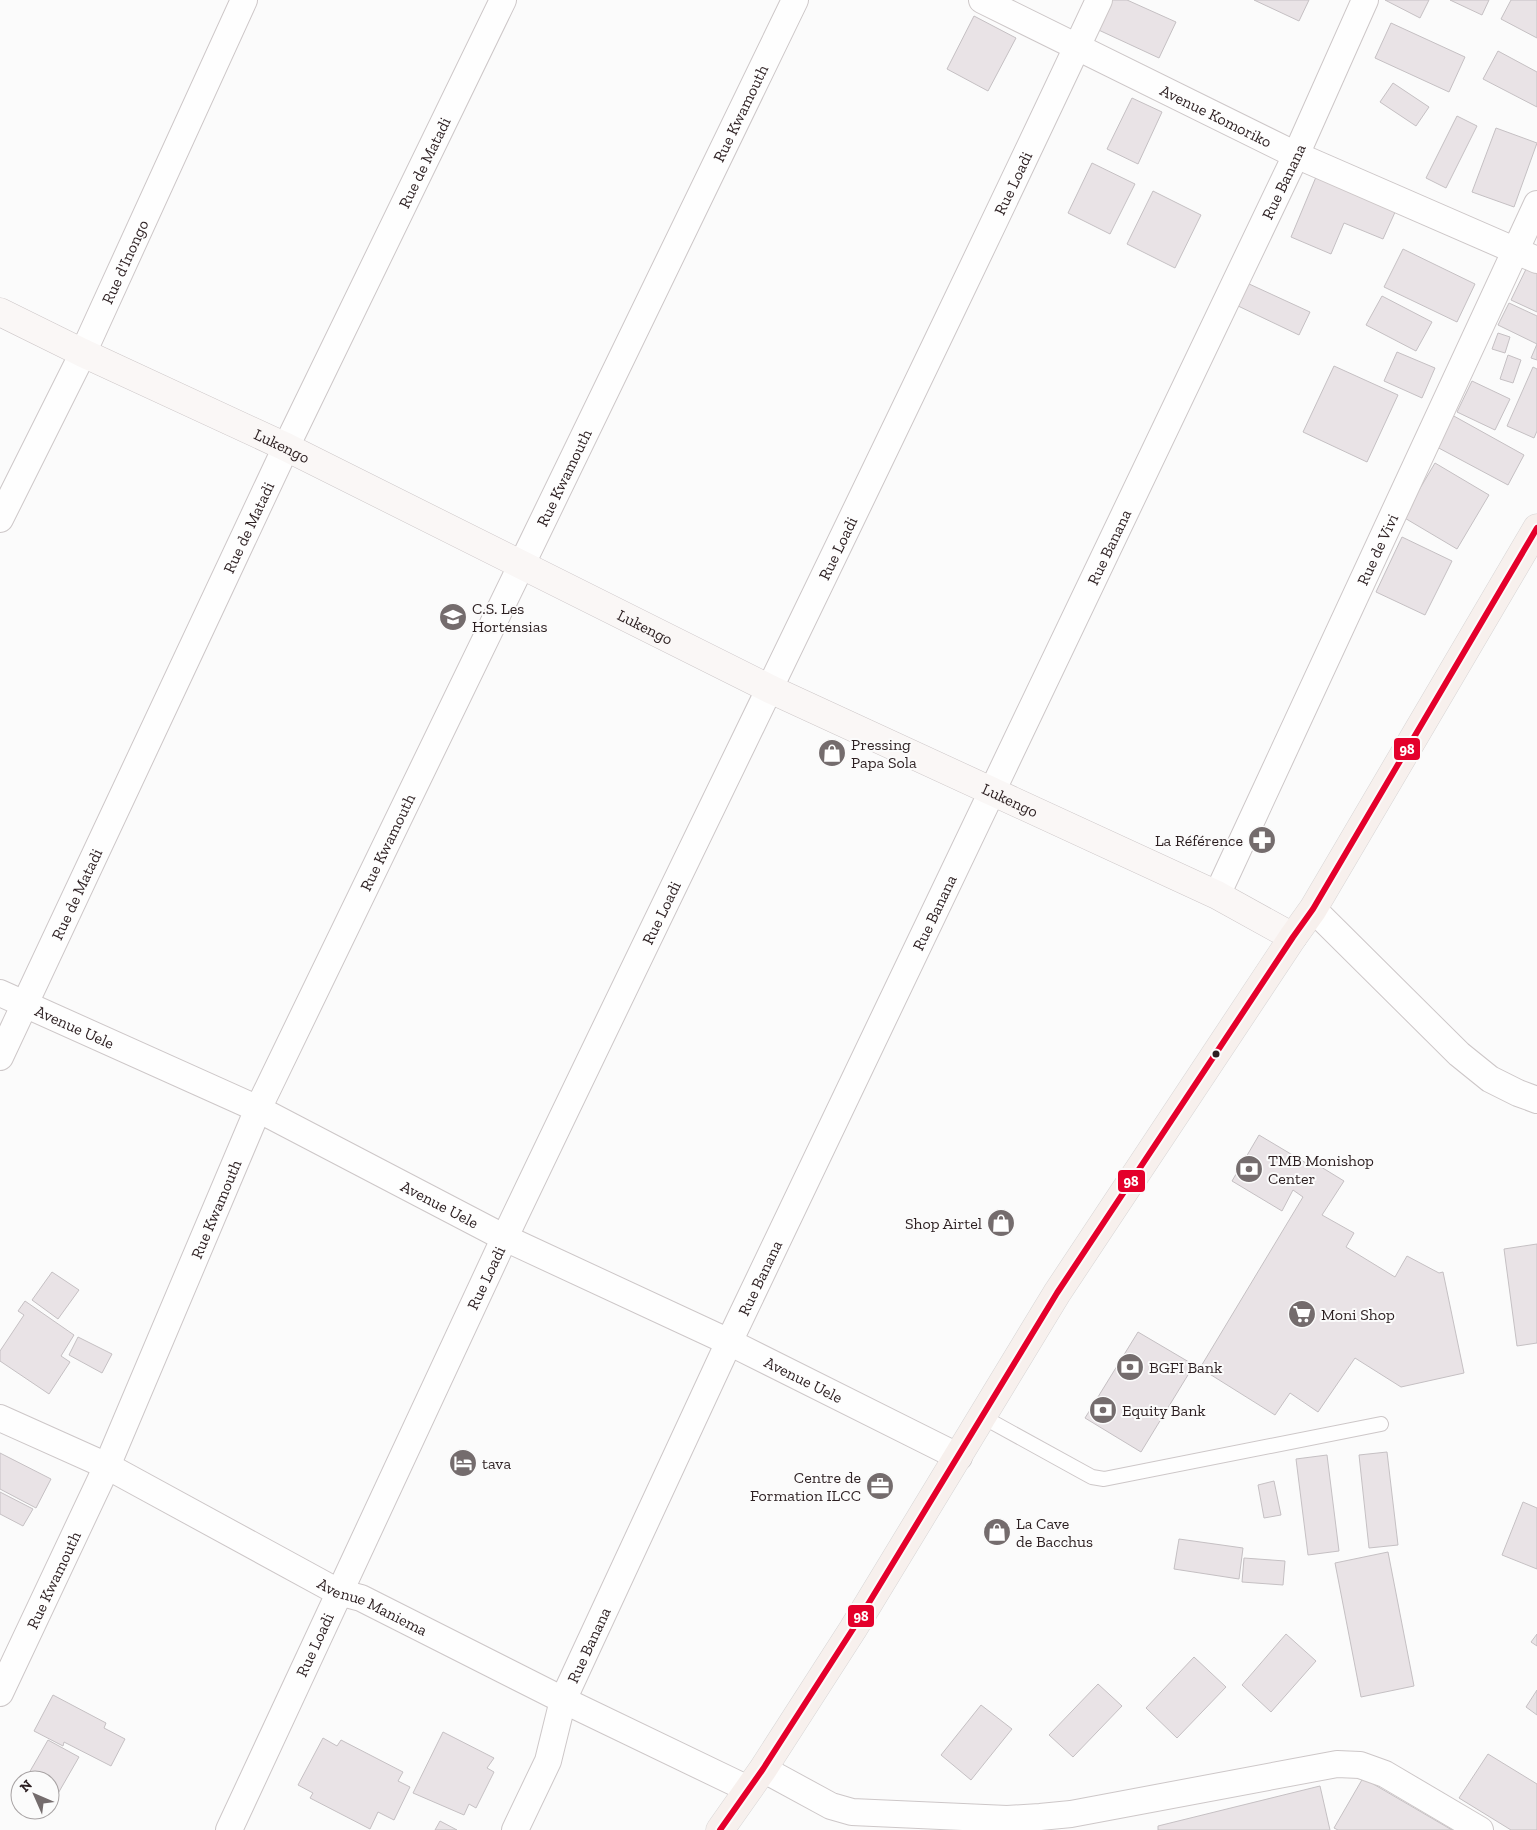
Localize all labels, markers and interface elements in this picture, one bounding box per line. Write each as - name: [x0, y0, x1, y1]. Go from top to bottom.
- street label: Rue Kwamouth: [709, 61, 772, 165]
- street label: Avenue Komoriko: [1157, 80, 1275, 151]
- street label: Rue de Matadi: [394, 113, 454, 211]
- street label: Rue Banana: [1257, 141, 1309, 222]
- street label: Rue Loadi: [990, 148, 1036, 218]
- street label: Rue d'Inongo: [97, 217, 152, 307]
- street label: Lukengo: [251, 424, 313, 467]
- street label: Rue Kwamouth: [532, 426, 595, 529]
- street label: Rue de Matadi: [219, 478, 278, 576]
- street label: Rue Banana: [1083, 506, 1135, 588]
- street label: Rue de Vivi: [1352, 510, 1402, 588]
- street label: Rue Loadi: [814, 513, 861, 583]
- place label: C.S. Les Hortensias: [472, 599, 548, 636]
- school or university icon: C.S. Les Hortensias: [438, 602, 468, 632]
- street label: Lukengo: [615, 605, 676, 648]
- place label: Pressing Papa Sola: [851, 735, 917, 772]
- line badge: 98: [1393, 737, 1421, 761]
- shop icon: Pressing Papa Sola: [817, 738, 847, 768]
- text: 98: [1399, 741, 1415, 758]
- street label: Lukengo: [979, 779, 1041, 821]
- street label: Rue Kwamouth: [356, 791, 419, 894]
- pharmacy icon: La Référence: [1247, 825, 1277, 855]
- place label: La Référence: [1155, 831, 1243, 850]
- street label: Rue de Matadi: [47, 845, 106, 943]
- street label: Rue Banana: [908, 871, 960, 953]
- street label: Rue Loadi: [638, 877, 685, 947]
- street label: Avenue Uele: [32, 1001, 117, 1053]
- unlabelled marker: [1211, 1049, 1221, 1059]
- place label: TMB Monishop Center: [1268, 1151, 1374, 1188]
- bank icon: TMB Monishop Center: [1234, 1154, 1264, 1184]
- street label: Rue Kwamouth: [186, 1157, 245, 1261]
- line badge: 98: [1117, 1169, 1146, 1193]
- text: 98: [1123, 1173, 1139, 1190]
- street label: Avenue Uele: [398, 1176, 482, 1232]
- shop icon: Shop Airtel: [986, 1208, 1016, 1238]
- place label: Shop Airtel: [905, 1214, 982, 1233]
- street label: Rue Banana: [734, 1237, 786, 1319]
- street label: Rue Loadi: [463, 1242, 509, 1312]
- supermarket icon: Moni Shop: [1287, 1299, 1317, 1329]
- place label: Moni Shop: [1321, 1305, 1395, 1324]
- street label: Avenue Uele: [762, 1352, 846, 1407]
- bank icon: BGFI Bank: [1115, 1352, 1145, 1382]
- place label: BGFI Bank: [1149, 1358, 1223, 1377]
- bank icon: Equity Bank: [1088, 1395, 1118, 1425]
- place label: Equity Bank: [1122, 1401, 1206, 1420]
- hotel icon: tava: [448, 1448, 478, 1478]
- place label: tava: [482, 1454, 511, 1473]
- place label: Centre de Formation ILCC: [750, 1468, 861, 1505]
- office icon: Centre de Formation ILCC: [865, 1471, 895, 1501]
- place label: La Cave de Bacchus: [1016, 1514, 1093, 1551]
- shop icon: La Cave de Bacchus: [982, 1517, 1012, 1547]
- street label: Rue Kwamouth: [22, 1528, 84, 1632]
- street label: Avenue Maniema: [314, 1573, 431, 1640]
- street label: Rue Banana: [563, 1604, 614, 1686]
- line badge: 98: [847, 1604, 875, 1628]
- text: 98: [853, 1608, 869, 1625]
- street label: Rue Loadi: [292, 1609, 338, 1679]
- north arrow: [10, 1770, 60, 1820]
- text: N: [16, 1776, 36, 1796]

